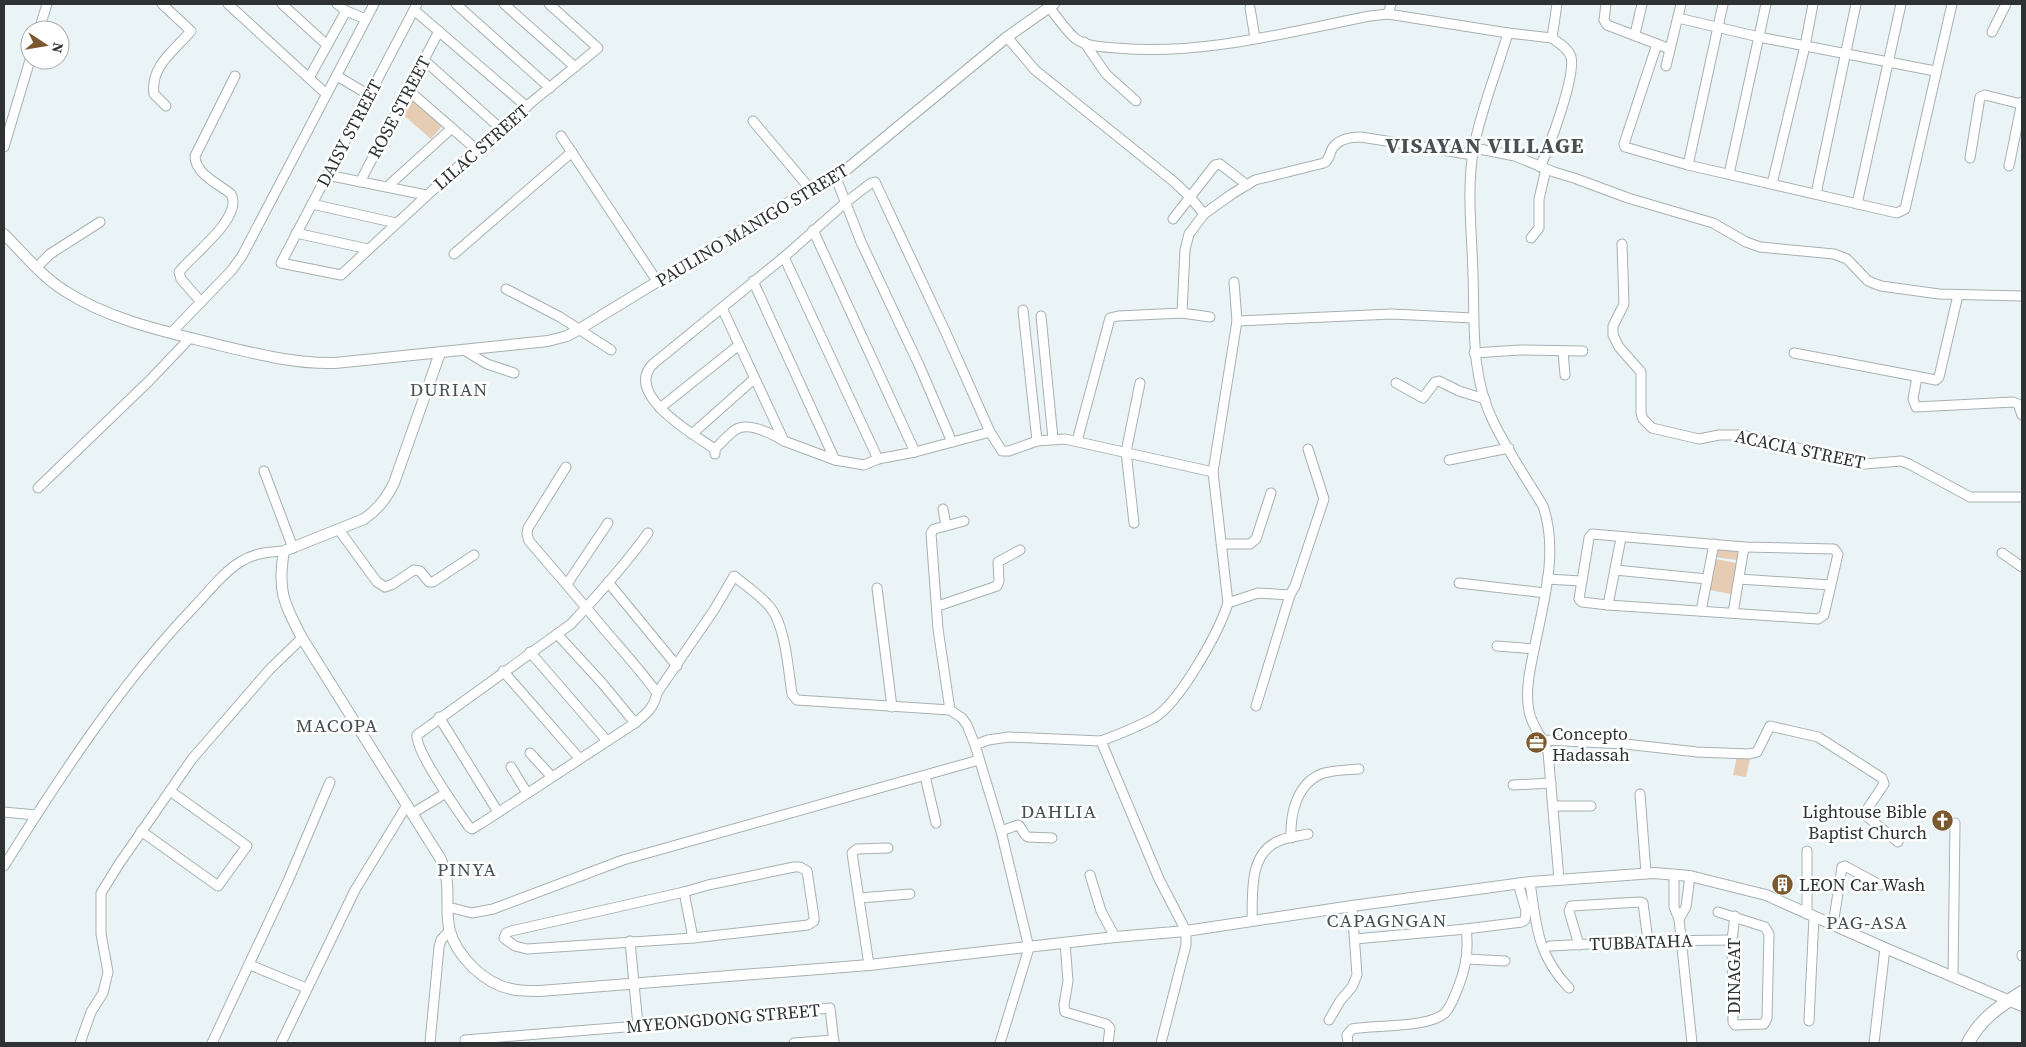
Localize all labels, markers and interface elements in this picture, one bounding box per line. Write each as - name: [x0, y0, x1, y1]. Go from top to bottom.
- north arrow: [20, 20, 70, 70]
- text: N: [47, 41, 69, 55]
- street label: ROSE STREET: [362, 51, 436, 162]
- street label: DAISY STREET: [310, 75, 388, 191]
- street label: LILAC STREET: [428, 99, 534, 195]
- district label: VISAYAN VILLAGE: [1385, 130, 1585, 160]
- street label: PAULINO MANIGO STREET: [651, 157, 853, 293]
- district label: DURIAN: [410, 376, 488, 402]
- street label: ACACIA STREET: [1733, 423, 1867, 475]
- district label: MACOPA: [296, 712, 378, 738]
- place label: Concepto Hadassah: [1552, 721, 1630, 767]
- office icon: Concepto Hadassah: [1524, 731, 1548, 755]
- district label: DAHLIA: [1021, 798, 1097, 824]
- place label: Lightouse Bible Baptist Church: [1802, 799, 1927, 845]
- church icon: Lightouse Bible Baptist Church: [1931, 809, 1955, 833]
- district label: PINYA: [437, 856, 497, 882]
- building icon: LEON Car Wash: [1771, 872, 1795, 896]
- place label: LEON Car Wash: [1799, 872, 1926, 897]
- district label: CAPAGNGAN: [1327, 907, 1448, 933]
- district label: PAG-ASA: [1826, 909, 1908, 935]
- street label: TUBBATAHA: [1589, 928, 1693, 956]
- street label: DINAGAT: [1721, 938, 1746, 1014]
- street label: MYEONGDONG STREET: [625, 997, 821, 1039]

